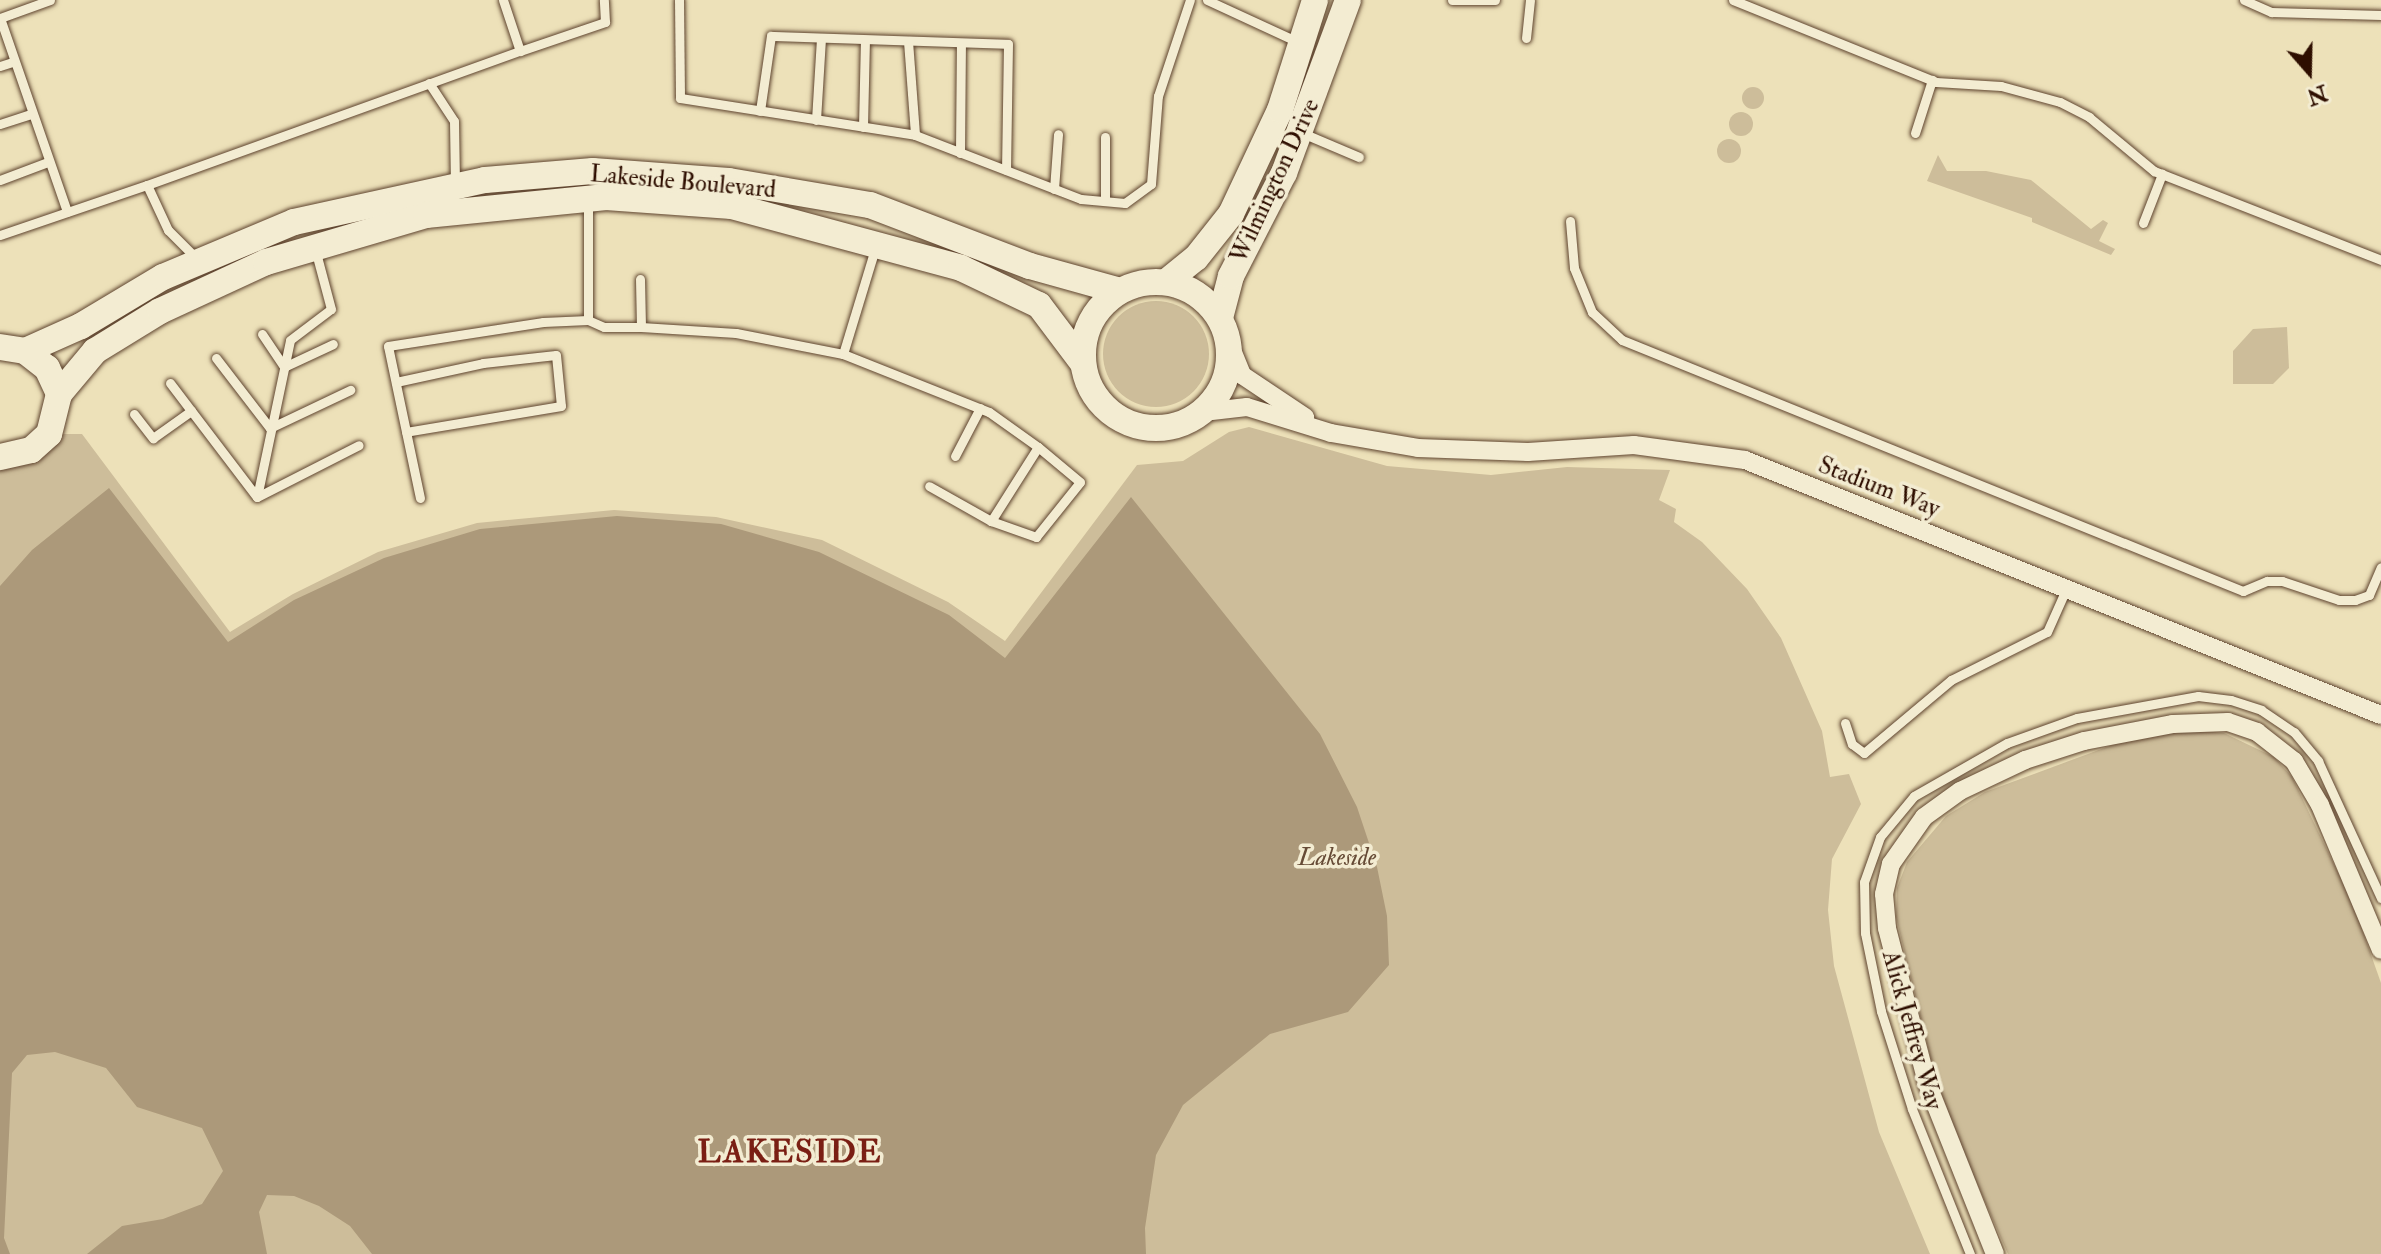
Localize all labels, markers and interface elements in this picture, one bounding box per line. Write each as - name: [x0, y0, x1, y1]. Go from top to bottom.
- north arrow: [2269, 32, 2349, 112]
- text: N: [2303, 78, 2331, 111]
- street label: Wilmington Drive: [1224, 94, 1326, 268]
- street label: Lakeside Boulevard: [589, 160, 777, 204]
- street label: Stadium Way: [1814, 451, 1944, 523]
- park label: Lakeside: [1298, 844, 1376, 872]
- street label: Alick Jeffrey Way: [1876, 947, 1948, 1113]
- district label: LAKESIDE: [697, 1133, 883, 1171]

